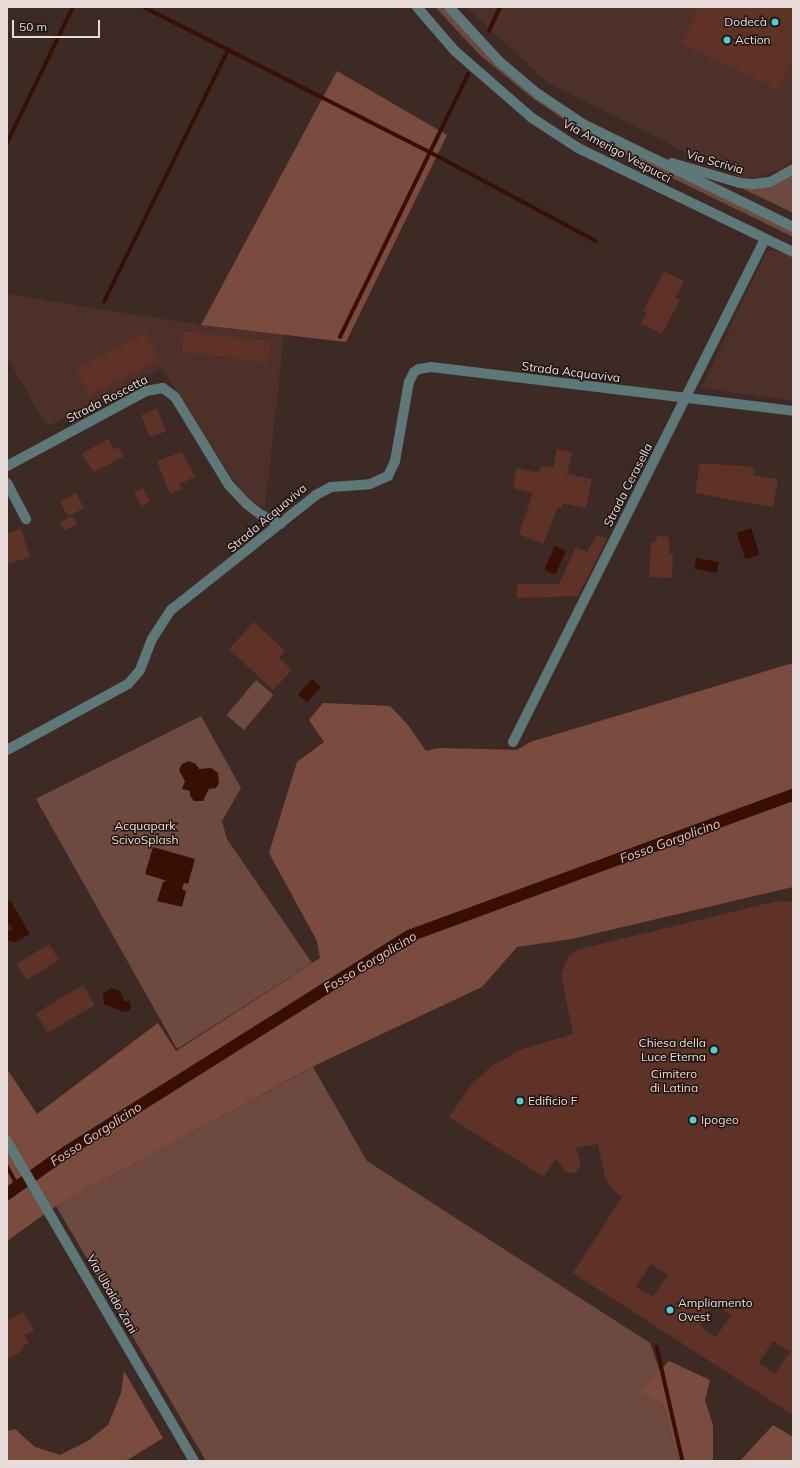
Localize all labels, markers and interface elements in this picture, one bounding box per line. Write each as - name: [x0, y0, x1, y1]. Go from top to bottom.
- scale bar: [14, 12, 102, 38]
- place label: Dodecà: [724, 15, 767, 29]
- marker: Dodecà: [770, 17, 780, 27]
- text: 50 m: [19, 19, 47, 34]
- place label: Action: [735, 33, 771, 47]
- marker: Action: [722, 35, 732, 45]
- street label: Via Amerigo Vespucci: [560, 116, 674, 186]
- street label: Via Scrivia: [685, 147, 745, 177]
- street label: Strada Acquaviva: [521, 359, 621, 385]
- street label: Strada Roscetta: [64, 372, 150, 426]
- street label: Strada Cerasella: [601, 441, 655, 529]
- street label: Strada Acquaviva: [224, 481, 310, 555]
- water label: Fosso Gorgolicino: [618, 816, 722, 866]
- park label: Acquapark ScivoSplash: [111, 819, 179, 847]
- water label: Fosso Gorgolicino: [321, 928, 419, 996]
- place label: Chiesa della Luce Eterna: [638, 1036, 706, 1064]
- marker: Chiesa della Luce Eterna: [709, 1045, 719, 1055]
- park label: Cimitero di Latina: [650, 1067, 698, 1095]
- place label: Edificio F: [528, 1094, 577, 1108]
- marker: Edificio F: [515, 1096, 525, 1106]
- water label: Fosso Gorgolicino: [47, 1099, 145, 1169]
- place label: Ipogeo: [701, 1113, 739, 1127]
- marker: Ipogeo: [688, 1115, 698, 1125]
- street label: Via Ubaldo Zani: [84, 1252, 140, 1336]
- place label: Ampliamento Ovest: [678, 1296, 753, 1324]
- marker: Ampliamento Ovest: [665, 1305, 675, 1315]

